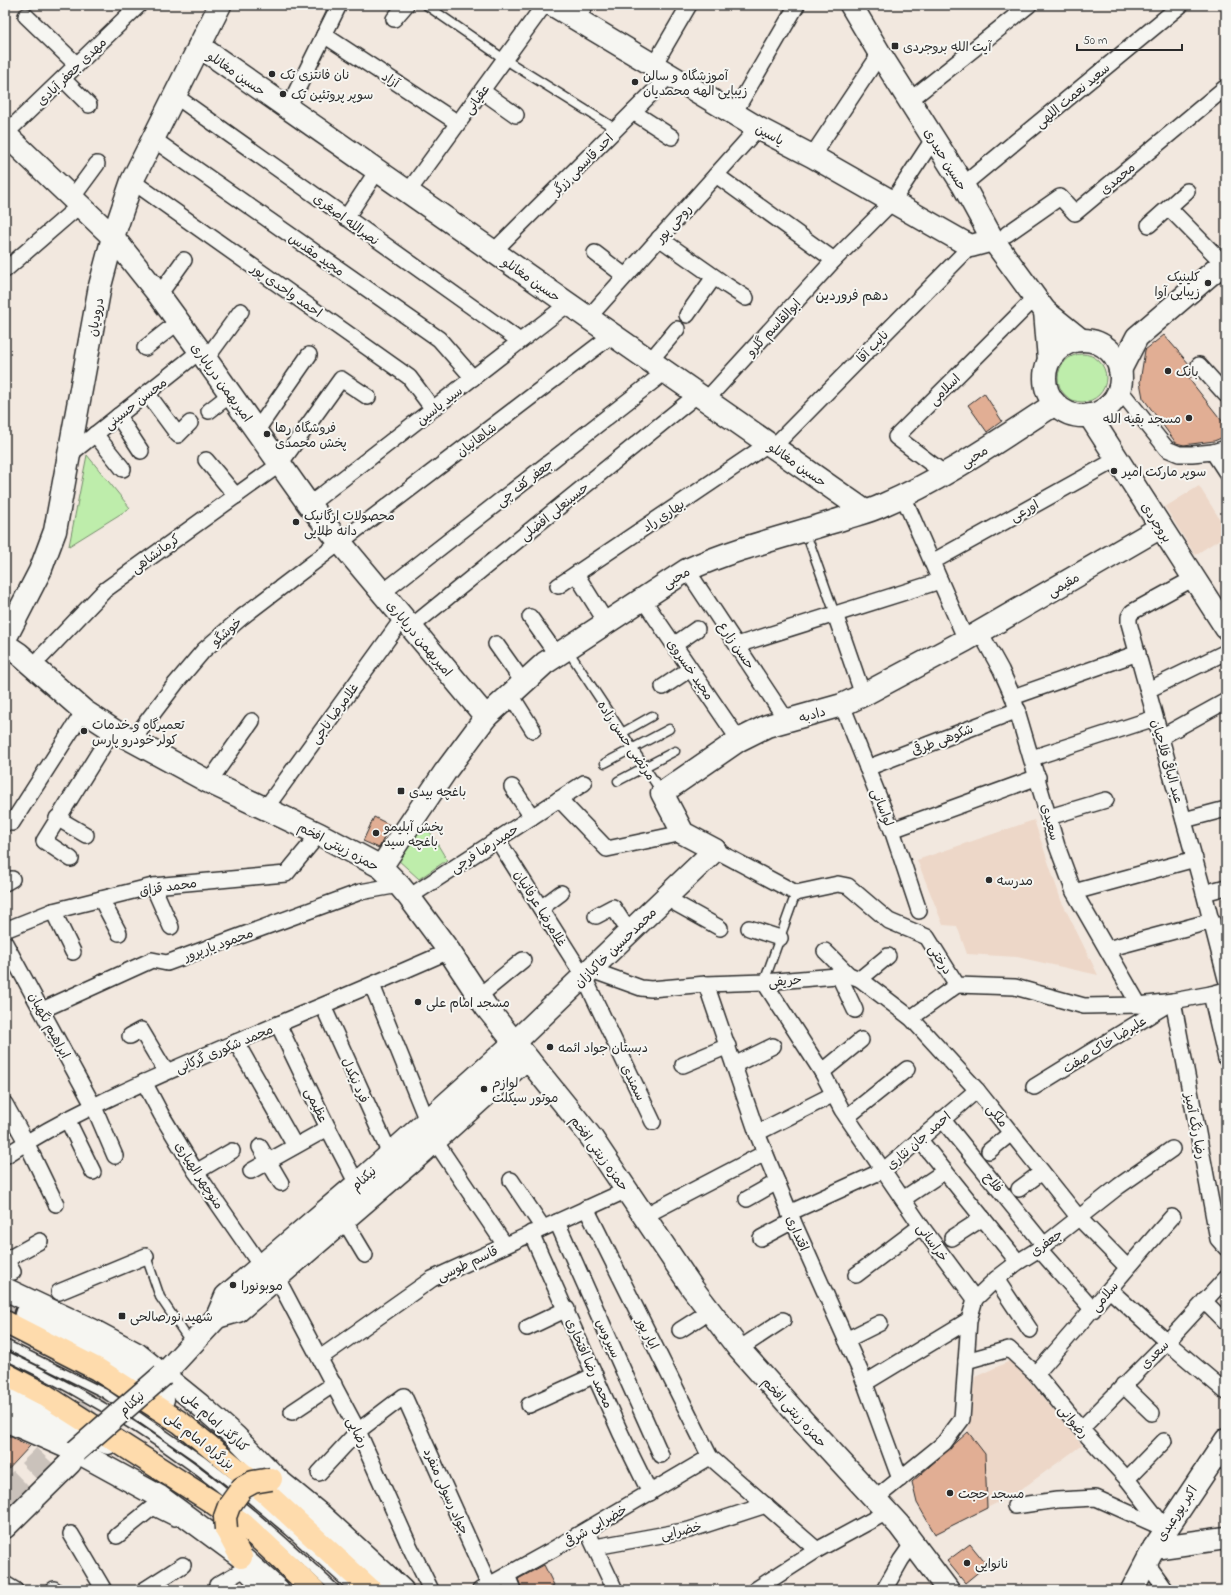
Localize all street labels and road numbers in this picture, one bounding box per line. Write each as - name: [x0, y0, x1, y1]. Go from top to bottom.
- street label: مهدی جعفر آبادی: [33, 34, 111, 110]
- street label: حسین مغانلو: [202, 47, 269, 101]
- street label: سعید نعمت اللهی: [1031, 59, 1114, 133]
- street label: آزاد: [378, 67, 403, 93]
- street label: عقیانی: [460, 81, 495, 119]
- street label: یاسین: [752, 120, 787, 151]
- street label: حسین حیدری: [919, 125, 971, 195]
- street label: احد قاسمی زرگر: [547, 130, 618, 201]
- street label: محمدی: [1096, 159, 1140, 200]
- street label: نصرالله اصغری: [309, 190, 383, 251]
- street label: روحی پور: [651, 200, 697, 248]
- street label: مجید مقدس: [284, 229, 348, 281]
- street label: حسین مغانلو: [497, 253, 564, 307]
- street label: احمد واحدی پور: [246, 259, 326, 323]
- street label: ابوالقاسم گلرو: [742, 295, 806, 362]
- street label: درودیان: [84, 296, 109, 338]
- street label: نایب آقا: [853, 326, 893, 368]
- street label: امیربهمن دریاباری: [186, 339, 256, 426]
- street label: اسلامی: [925, 370, 965, 410]
- street label: محسن حسینی: [100, 374, 171, 435]
- street label: سید یاسین: [413, 382, 467, 430]
- street label: شاهانیان: [453, 419, 501, 462]
- street label: حسین مغانلو: [763, 438, 830, 492]
- street label: محبی: [957, 442, 992, 473]
- street label: جعفر کف چی: [492, 455, 558, 512]
- street label: حسینعلی افضلی: [516, 478, 594, 546]
- street label: بهاری راد: [639, 495, 689, 537]
- street label: اورعی: [1007, 496, 1043, 527]
- street label: بروجردی: [1136, 499, 1176, 547]
- street label: کرمانشاهی: [127, 530, 185, 579]
- street label: محبی: [659, 563, 694, 594]
- street label: مقیمی: [1044, 569, 1083, 602]
- street label: امیربهمن دریاباری: [381, 597, 456, 681]
- street label: خوشگو: [207, 613, 247, 652]
- street label: حسن زارع: [713, 618, 759, 674]
- street label: مجید خسروی: [662, 635, 718, 704]
- street label: غلامرضا ناجی: [307, 679, 364, 748]
- street label: مرتضی حسن زاده: [592, 697, 660, 785]
- street label: دادبه: [797, 703, 828, 728]
- street label: عبد الباقی فلاحیان: [1145, 717, 1188, 806]
- street label: شکوهی طرقی: [909, 720, 976, 761]
- street label: لواسانی: [865, 786, 898, 829]
- street label: سعیدی: [1036, 802, 1064, 843]
- street label: حمزه زینتی افخم: [295, 818, 382, 877]
- street label: حمیدرضا فرجی: [447, 820, 523, 879]
- street label: غلامرضا عرفانیان: [509, 867, 571, 951]
- street label: محمد قزاق: [138, 874, 198, 901]
- street label: محمدحسین خاکبازان: [571, 904, 662, 992]
- street label: محمود یارپرور: [180, 924, 256, 967]
- street label: درختی: [923, 941, 956, 979]
- street label: حریفی: [768, 971, 803, 992]
- street label: ابراهیم نگهبان: [23, 989, 74, 1062]
- street label: علیرضا خاک صفت: [1059, 1012, 1150, 1079]
- street label: محمد شکوری گرکانی: [173, 1020, 276, 1079]
- street label: فرد نیکدل: [336, 1055, 373, 1106]
- street label: سمندی: [616, 1061, 650, 1104]
- street label: عظیمی: [299, 1085, 332, 1126]
- street label: رضا رنگ آمیز: [1179, 1091, 1210, 1161]
- street label: ملکی: [981, 1100, 1012, 1132]
- street label: احمد جان نثاری: [882, 1108, 956, 1175]
- street label: حمزه زینتی افخم: [565, 1112, 633, 1196]
- street label: منوچهر الهیاری: [170, 1138, 228, 1213]
- street label: نیکنام: [347, 1162, 381, 1196]
- street label: فلاح: [979, 1169, 1007, 1197]
- street label: اقتداری: [780, 1213, 813, 1254]
- street label: خراسانی: [911, 1220, 952, 1266]
- street label: جعفری: [1027, 1225, 1067, 1262]
- street label: قاسم طوسی: [434, 1242, 501, 1287]
- street label: سلامی: [1087, 1278, 1124, 1316]
- street label: ایار پور: [630, 1314, 663, 1353]
- street label: محمد رضا افتخاری: [560, 1316, 617, 1412]
- street label: سیروس: [591, 1316, 625, 1361]
- street label: سعدی: [1136, 1336, 1174, 1374]
- street label: حمزه زینتی افخم: [757, 1374, 831, 1453]
- street label: کنارگذر امام علی: [178, 1387, 253, 1457]
- street label: نیکنام: [115, 1388, 149, 1421]
- street label: رضوانی: [1053, 1401, 1093, 1443]
- street label: بزرگراه امام علی: [160, 1408, 238, 1474]
- street label: رضایی: [341, 1414, 372, 1451]
- street label: جواد رسولی منفرد: [418, 1445, 473, 1538]
- street label: اکبر پورعبدی: [1152, 1482, 1202, 1546]
- street label: خضرایی شرقی: [560, 1500, 631, 1552]
- street label: خضرایی: [659, 1517, 704, 1545]

